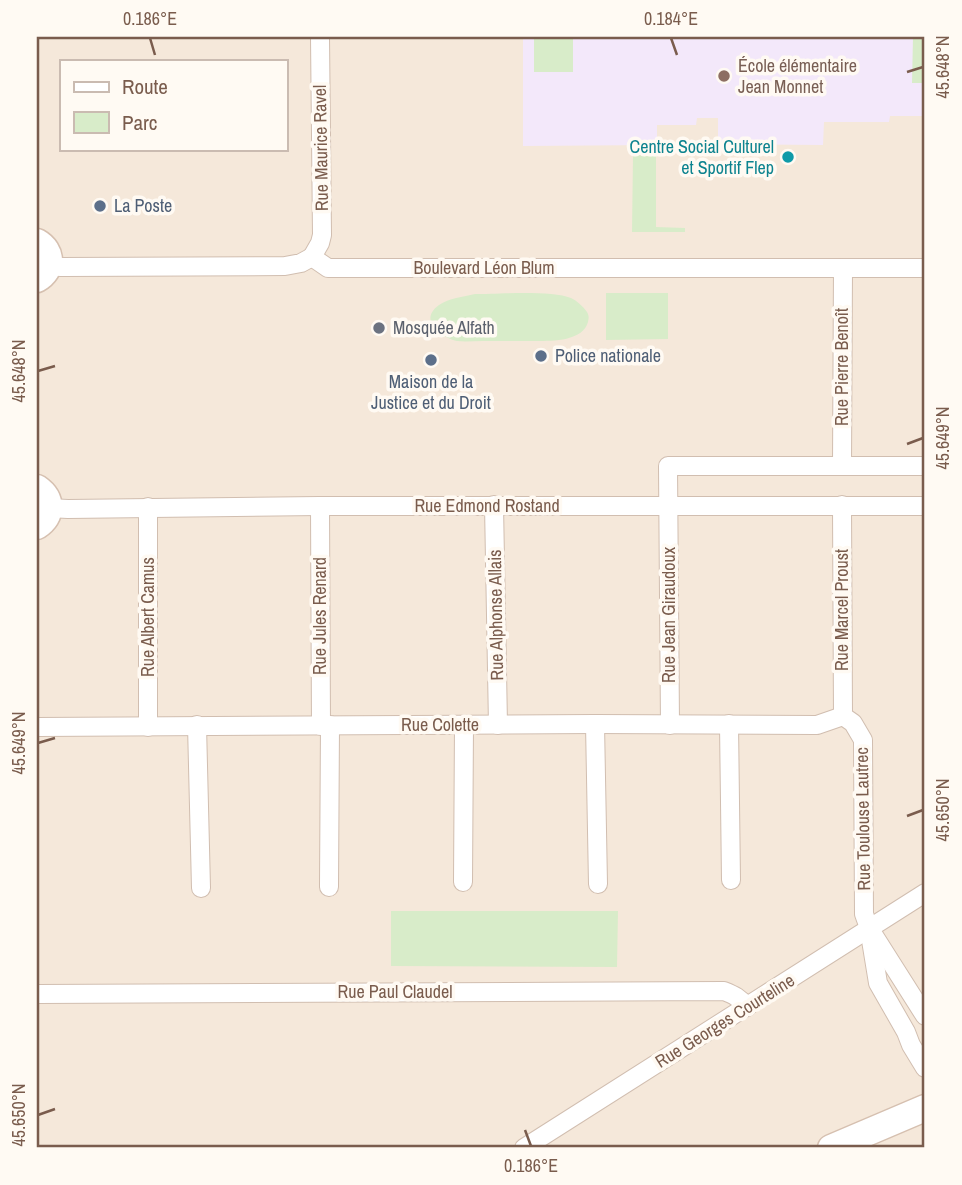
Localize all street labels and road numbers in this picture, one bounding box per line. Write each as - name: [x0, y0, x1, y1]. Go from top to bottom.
- street label: Rue Maurice Ravel: [307, 85, 334, 211]
- street label: Boulevard Léon Blum: [413, 255, 555, 280]
- street label: Rue Pierre Benoît: [829, 308, 854, 426]
- street label: Rue Edmond Rostand: [414, 493, 560, 518]
- street label: Rue Jean Giraudoux: [656, 546, 681, 683]
- street label: Rue Alphonse Allais: [482, 549, 509, 681]
- street label: Rue Marcel Proust: [829, 549, 854, 671]
- street label: Rue Albert Camus: [135, 557, 160, 677]
- street label: Rue Jules Renard: [307, 557, 332, 675]
- street label: Rue Colette: [401, 712, 479, 737]
- street label: Rue Toulouse Lautrec: [849, 747, 876, 891]
- street label: Rue Georges Courteline: [650, 968, 799, 1074]
- street label: Rue Paul Claudel: [338, 979, 452, 1004]

